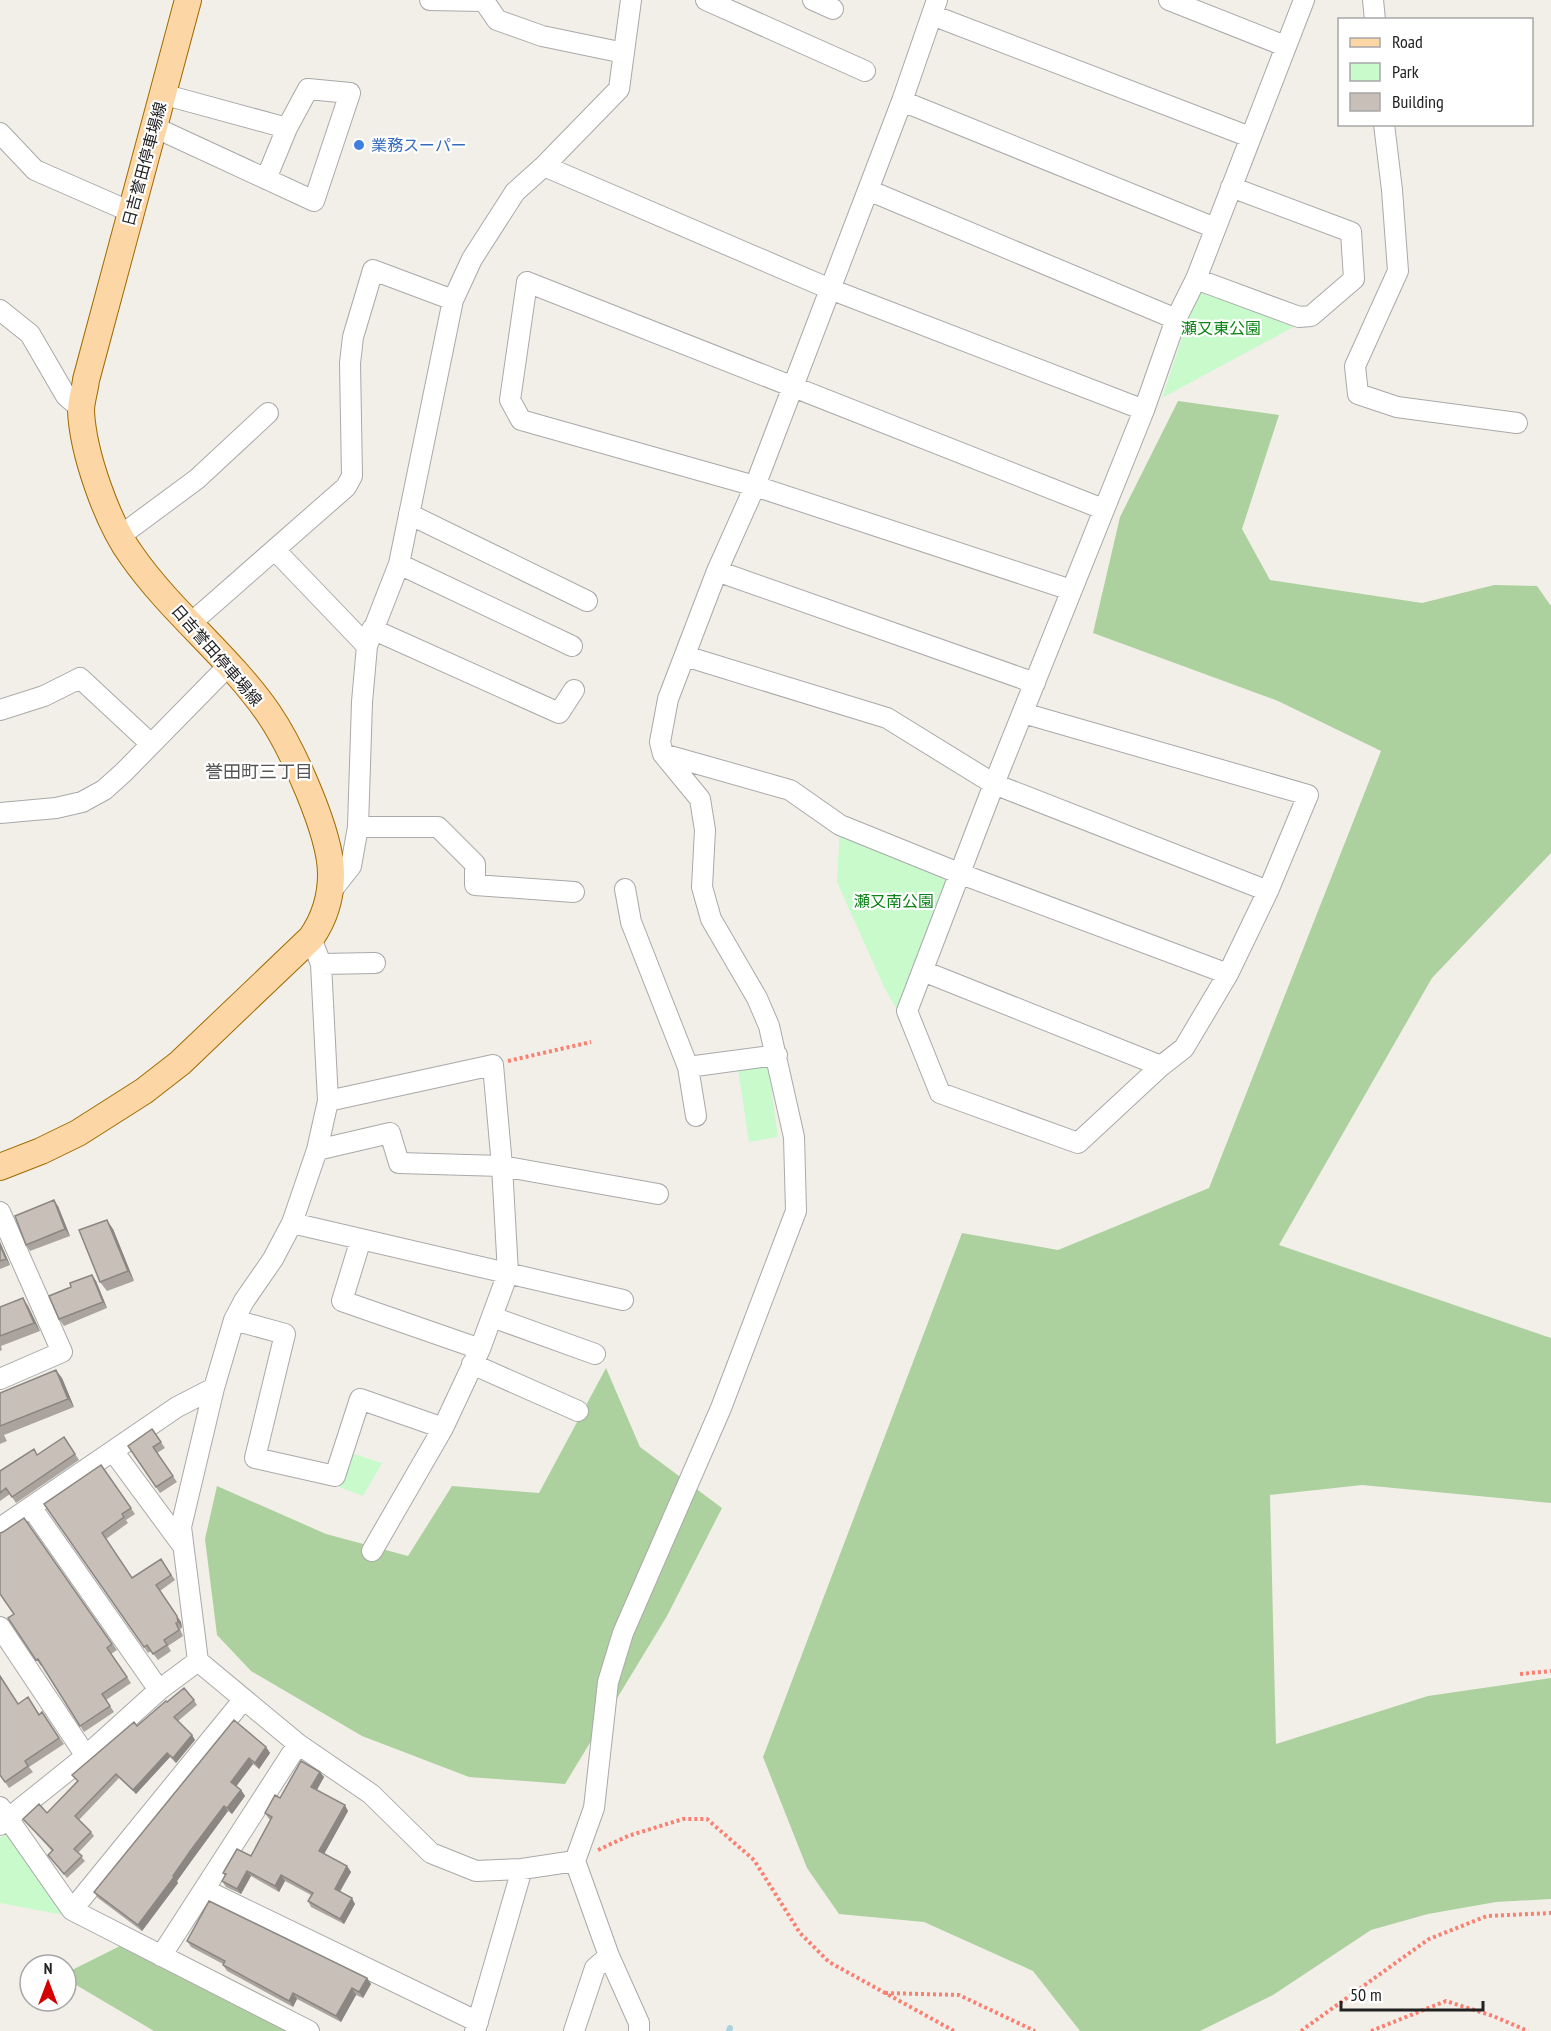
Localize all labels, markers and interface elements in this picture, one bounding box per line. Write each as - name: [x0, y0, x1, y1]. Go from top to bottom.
- legend: [1338, 18, 1533, 126]
- text: Road: [1392, 30, 1423, 53]
- text: Park: [1392, 60, 1419, 83]
- text: Building: [1392, 90, 1444, 113]
- street label: 日吉誉田停車場線: [118, 100, 170, 228]
- place label: 業務スーパー: [371, 135, 467, 155]
- marker: 業務スーパー: [352, 138, 366, 152]
- park label: 瀬又東公園: [1181, 318, 1261, 338]
- street label: 日吉誉田停車場線: [167, 600, 267, 710]
- district label: 誉田町三丁目: [205, 760, 313, 783]
- park label: 瀬又南公園: [854, 891, 934, 911]
- north arrow: [18, 1953, 78, 2013]
- text: N: [44, 1958, 52, 1978]
- scale bar: [1341, 1974, 1484, 2012]
- text: 50 m: [1350, 1983, 1382, 2006]

